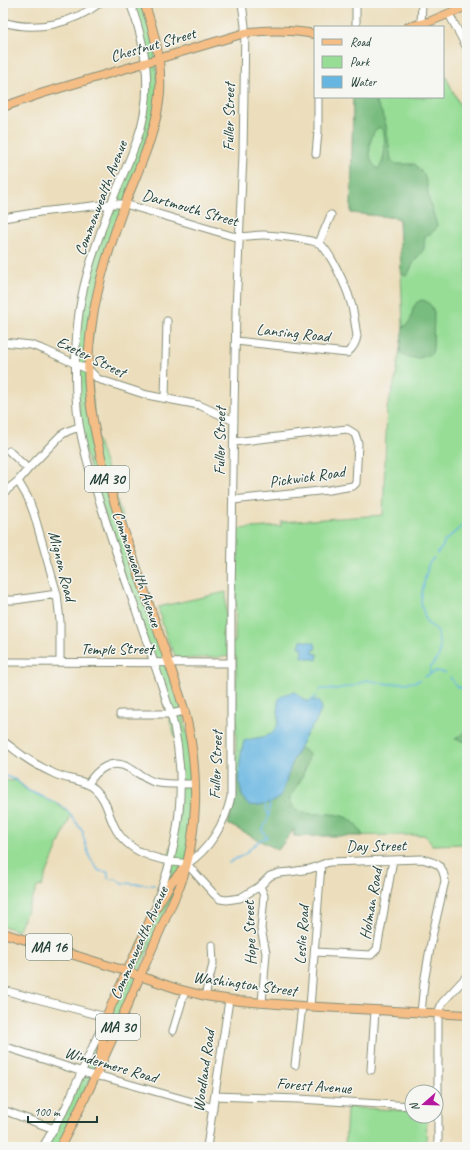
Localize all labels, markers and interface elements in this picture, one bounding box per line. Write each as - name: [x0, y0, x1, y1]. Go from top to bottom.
- street label: Chestnut Street: [108, 23, 200, 67]
- legend: [314, 26, 444, 98]
- text: Road: [350, 34, 372, 50]
- text: Park: [350, 54, 371, 70]
- text: Water: [350, 74, 378, 90]
- street label: Fuller Street: [218, 80, 240, 151]
- street label: Commonwealth Avenue: [70, 136, 133, 258]
- street label: Dartmouth Street: [140, 185, 242, 232]
- street label: Lansing Road: [255, 319, 333, 347]
- street label: Exeter Street: [53, 332, 131, 383]
- street label: Fuller Street: [209, 404, 231, 475]
- street label: Pickwick Road: [268, 461, 349, 492]
- road number: MA 30: [85, 466, 129, 492]
- street label: Commonwealth Avenue: [108, 508, 167, 631]
- street label: Mignon Road: [44, 529, 81, 606]
- street label: Temple Street: [81, 639, 156, 659]
- street label: Fuller Street: [205, 728, 227, 799]
- street label: Day Street: [346, 835, 408, 857]
- street label: Holman Road: [355, 864, 388, 941]
- street label: Commonwealth Avenue: [105, 882, 174, 1003]
- street label: Hope Street: [239, 899, 261, 965]
- street label: Leslie Road: [290, 902, 314, 965]
- road number: MA 16: [26, 934, 72, 960]
- street label: Washington Street: [192, 967, 301, 1002]
- road number: MA 30: [96, 1014, 140, 1040]
- street label: Woodland Road: [188, 1026, 220, 1113]
- street label: Windermere Road: [62, 1042, 162, 1089]
- street label: Forest Avenue: [276, 1073, 354, 1099]
- north arrow: [404, 1084, 444, 1124]
- scale bar: [28, 1098, 97, 1124]
- text: N: [406, 1100, 422, 1113]
- text: 100 m: [34, 1104, 61, 1120]

